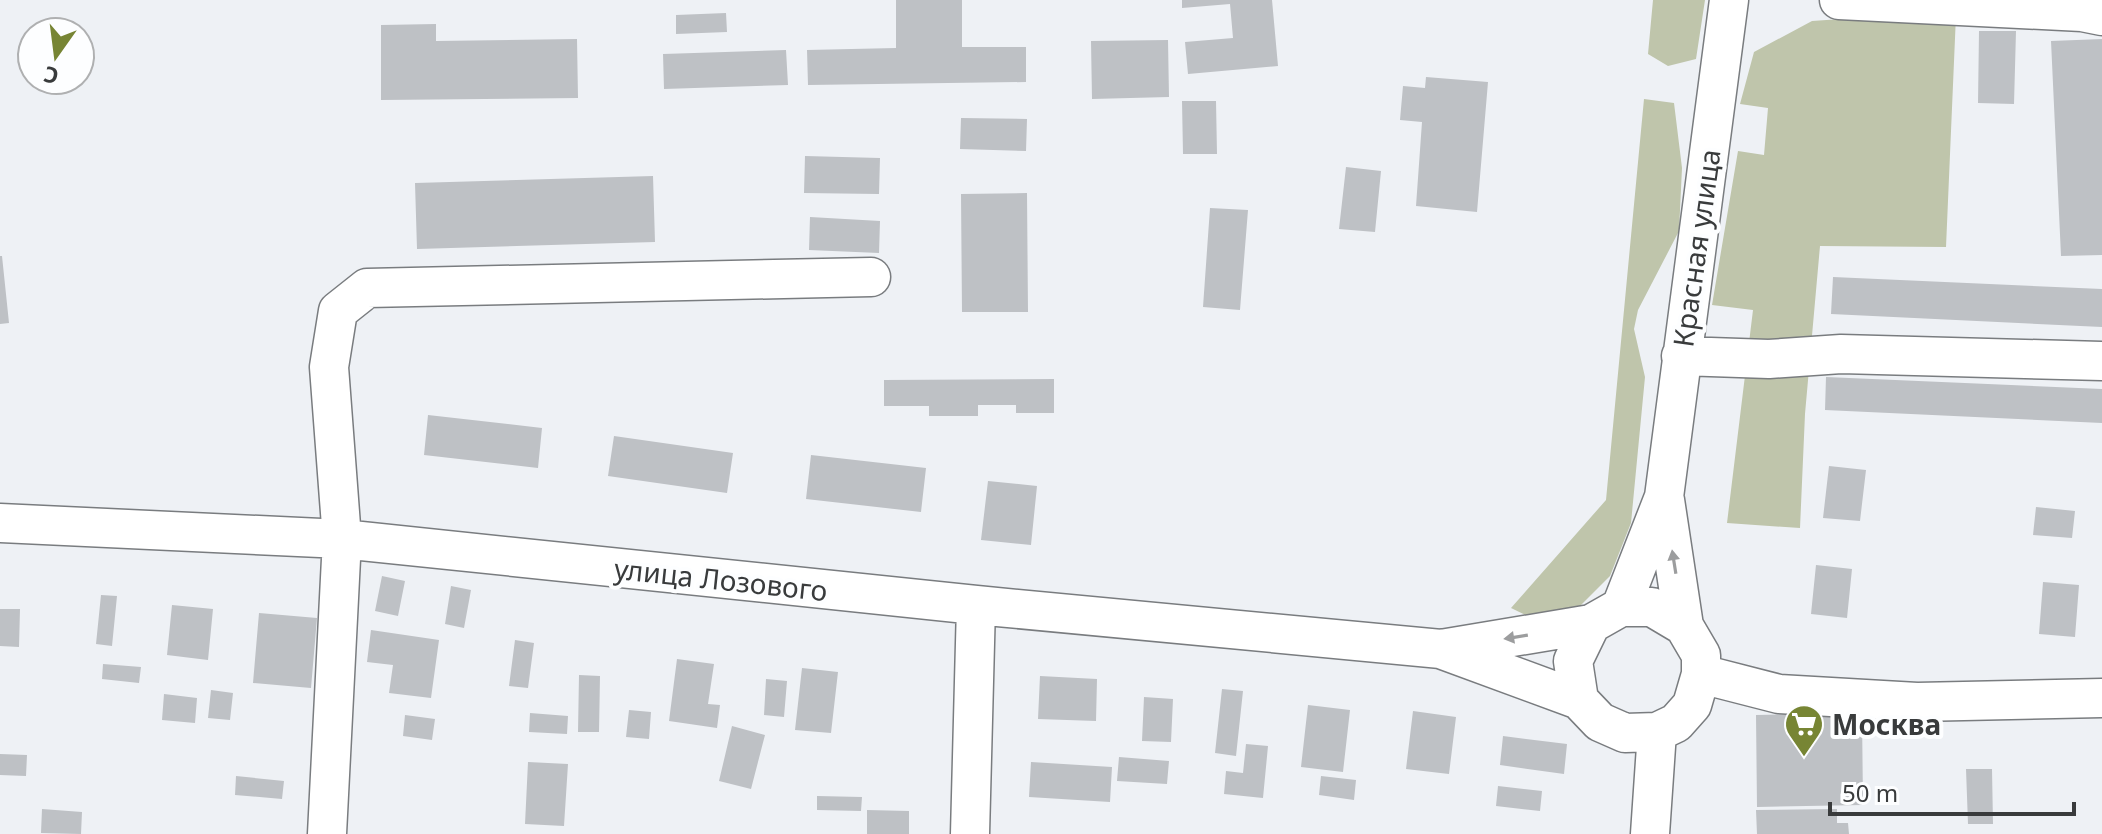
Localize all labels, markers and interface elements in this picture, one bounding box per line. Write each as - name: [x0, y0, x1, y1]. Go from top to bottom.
- north arrow: [16, 16, 96, 96]
- text: С: [40, 60, 61, 93]
- street label: Красная улица: [1663, 147, 1729, 349]
- street label: улица Лозового: [613, 549, 829, 609]
- one-way arrow: [1668, 549, 1680, 574]
- one-way arrow: [1503, 631, 1528, 643]
- supermarket icon: Москва: [1783, 703, 1825, 758]
- place label: Москва: [1832, 705, 1941, 743]
- scale bar: [1830, 766, 2074, 816]
- text: 50 m: [1842, 776, 1898, 809]

